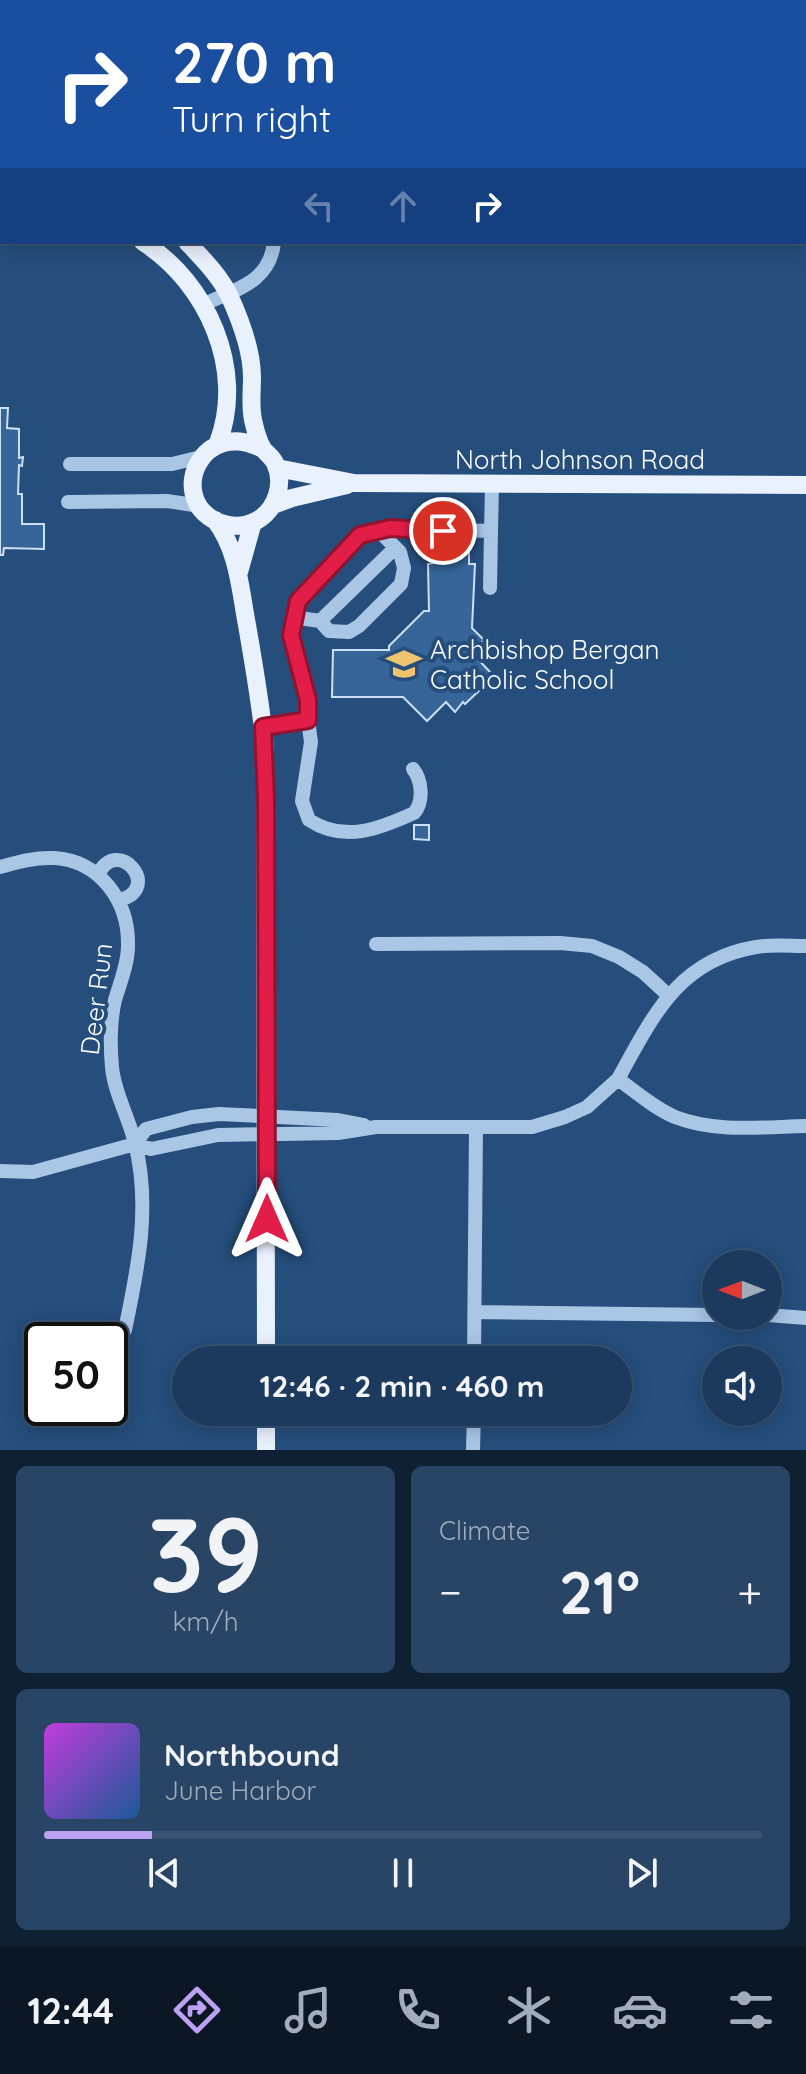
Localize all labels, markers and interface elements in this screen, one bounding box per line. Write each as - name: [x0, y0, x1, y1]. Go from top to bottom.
- text: 270 m: [172, 27, 336, 97]
- icon: right: [40, 32, 144, 136]
- text: Turn right: [172, 96, 331, 141]
- icon: left: [297, 184, 341, 228]
- icon: ahead: [381, 184, 425, 228]
- icon: right: [465, 184, 509, 228]
- street label: North Johnson Road: [455, 443, 705, 476]
- pin: [409, 497, 477, 565]
- icon: arrive: [421, 509, 465, 553]
- place label: Archbishop Bergan Catholic School: [430, 633, 659, 696]
- school or university icon: Archbishop Bergan Catholic School: [385, 645, 423, 683]
- street label: Deer Run: [73, 941, 119, 1057]
- position arrow: [225, 1177, 309, 1261]
- north arrow: [702, 1250, 782, 1330]
- map controls: [702, 1250, 782, 1426]
- speed limit sign: 50: [24, 1322, 128, 1426]
- button: sound: [702, 1346, 782, 1426]
- text: 12:46 · 2 min · 460 m: [260, 1367, 544, 1405]
- text: 39: [148, 1488, 263, 1618]
- text: Climate: [439, 1514, 530, 1547]
- text: 21°: [559, 1554, 640, 1629]
- text: −: [439, 1564, 462, 1619]
- text: +: [737, 1564, 762, 1619]
- text: km/h: [173, 1605, 238, 1638]
- text: Northbound: [164, 1736, 340, 1774]
- text: June Harbor: [164, 1774, 316, 1807]
- icon: previous: [142, 1851, 186, 1895]
- icon: pause: [381, 1851, 425, 1895]
- icon: next: [620, 1851, 664, 1895]
- icon: directions: [169, 1982, 225, 2038]
- icon: music: [280, 1982, 336, 2038]
- icon: phone: [390, 1982, 446, 2038]
- icon: climate: [501, 1982, 557, 2038]
- icon: car: [612, 1982, 668, 2038]
- icon: filters: [723, 1982, 779, 2038]
- text: 12:44: [27, 1988, 114, 2033]

